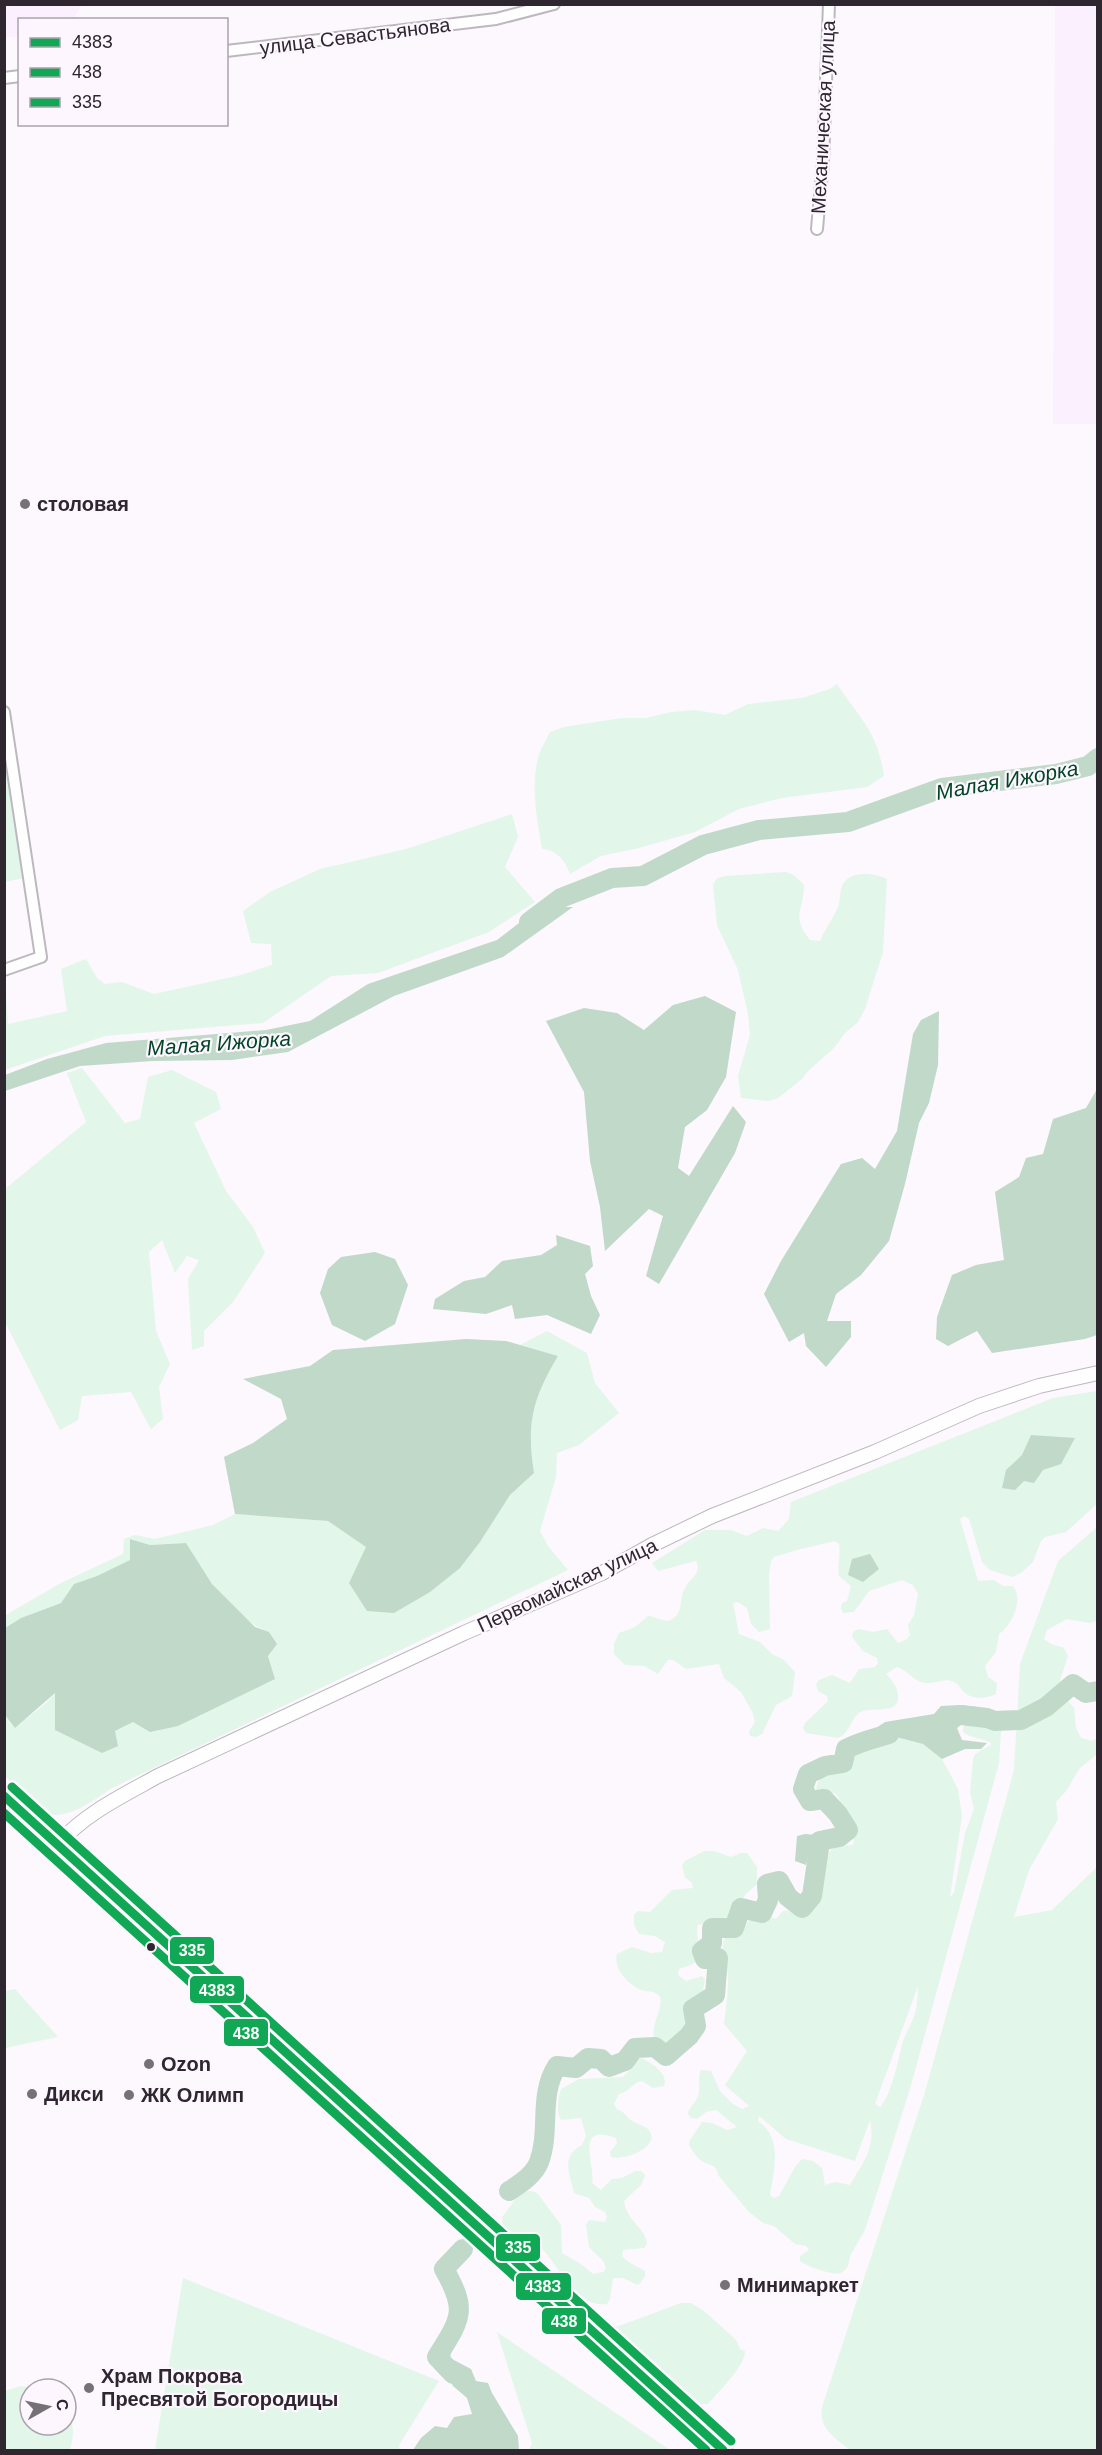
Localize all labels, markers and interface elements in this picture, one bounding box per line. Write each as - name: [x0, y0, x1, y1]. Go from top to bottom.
- street label: улица Севастьянова: [259, 13, 452, 59]
- legend: [18, 18, 228, 126]
- street label: Механическая улица: [807, 19, 839, 214]
- text: 438З: [72, 32, 113, 52]
- text: 438: [72, 62, 102, 82]
- text: 335: [72, 92, 102, 112]
- place label: столовая: [37, 493, 129, 515]
- marker: столовая: [18, 497, 32, 511]
- water label: Малая Ижорка: [934, 756, 1080, 804]
- water label: Малая Ижорка: [146, 1026, 292, 1060]
- street label: Первомайская улица: [474, 1533, 661, 1636]
- line badge: 335: [169, 1936, 215, 1965]
- unlabelled marker: [145, 1941, 157, 1953]
- text: 335: [179, 1942, 205, 1959]
- line badge: 438З: [189, 1975, 245, 2004]
- text: 438З: [199, 1982, 235, 1999]
- line badge: 438: [223, 2018, 269, 2047]
- text: 438: [233, 2025, 259, 2042]
- place label: Ozon: [161, 2053, 211, 2075]
- marker: Ozon: [142, 2057, 156, 2071]
- place label: Дикси: [44, 2083, 104, 2105]
- place label: ЖК Олимп: [140, 2084, 244, 2106]
- marker: Дикси: [25, 2087, 39, 2101]
- marker: ЖК Олимп: [122, 2088, 136, 2102]
- line badge: 335: [495, 2233, 541, 2262]
- text: 335: [505, 2239, 531, 2256]
- line badge: 438З: [515, 2272, 572, 2301]
- place label: Минимаркет: [737, 2274, 859, 2296]
- text: 438З: [525, 2278, 561, 2295]
- marker: Минимаркет: [718, 2278, 732, 2292]
- line badge: 438: [541, 2307, 587, 2335]
- text: 438: [551, 2313, 577, 2330]
- place label: Храм Покрова Пресвятой Богородицы: [101, 2365, 338, 2410]
- north arrow: [18, 2377, 78, 2437]
- marker: Храм Покрова Пресвятой Богородицы: [82, 2381, 96, 2395]
- text: С: [53, 2398, 72, 2412]

